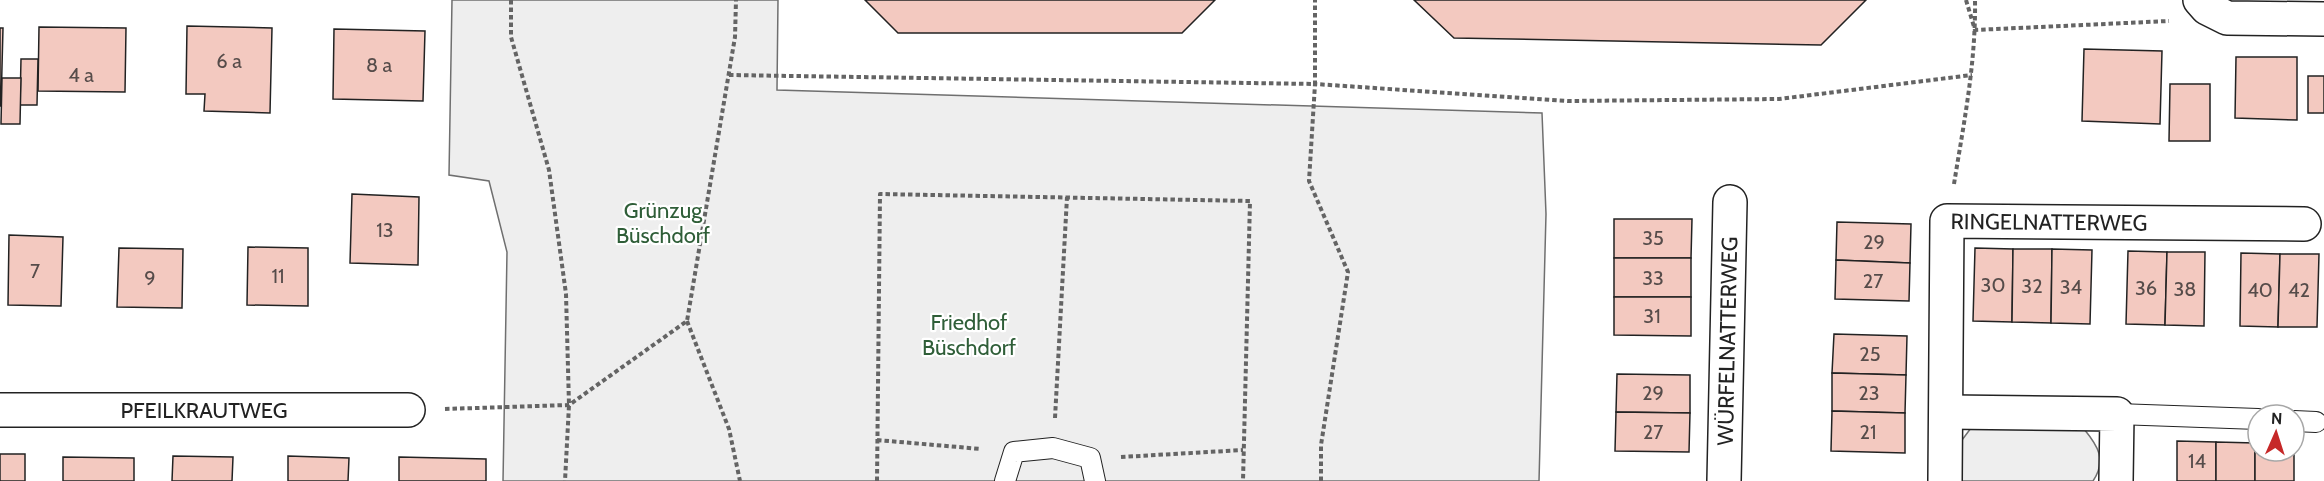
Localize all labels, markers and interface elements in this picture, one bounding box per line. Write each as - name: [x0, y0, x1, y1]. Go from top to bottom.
- house number: 6 a: [216, 49, 242, 73]
- house number: 8 a: [366, 53, 393, 77]
- house number: 4 a: [68, 63, 94, 87]
- park label: Grünzug Büschdorf: [616, 197, 710, 249]
- street label: RINGELNATTERWEG: [1950, 208, 2148, 237]
- house number: 13: [376, 218, 394, 242]
- house number: 35: [1642, 226, 1664, 250]
- house number: 29: [1863, 230, 1885, 254]
- street label: WÜRFELNATTERWEG: [1712, 236, 1743, 446]
- house number: 7: [30, 259, 40, 283]
- house number: 11: [271, 264, 285, 288]
- house number: 9: [144, 266, 156, 290]
- house number: 33: [1642, 266, 1664, 290]
- house number: 27: [1863, 269, 1883, 293]
- house number: 30: [1981, 273, 2005, 297]
- house number: 32: [2021, 274, 2043, 298]
- house number: 34: [2060, 275, 2083, 299]
- house number: 36: [2135, 276, 2157, 300]
- house number: 38: [2174, 277, 2196, 301]
- house number: 40: [2247, 278, 2273, 302]
- house number: 42: [2288, 278, 2310, 302]
- house number: 31: [1643, 304, 1661, 328]
- park label: Friedhof Büschdorf: [922, 309, 1016, 361]
- house number: 25: [1859, 342, 1881, 366]
- house number: 29: [1642, 381, 1664, 405]
- house number: 23: [1858, 381, 1880, 405]
- street label: PFEILKRAUTWEG: [120, 397, 288, 424]
- north arrow: [2246, 403, 2306, 463]
- text: N: [2271, 409, 2283, 428]
- house number: 27: [1643, 420, 1663, 444]
- house number: 21: [1860, 420, 1877, 444]
- house number: 14: [2188, 449, 2206, 473]

